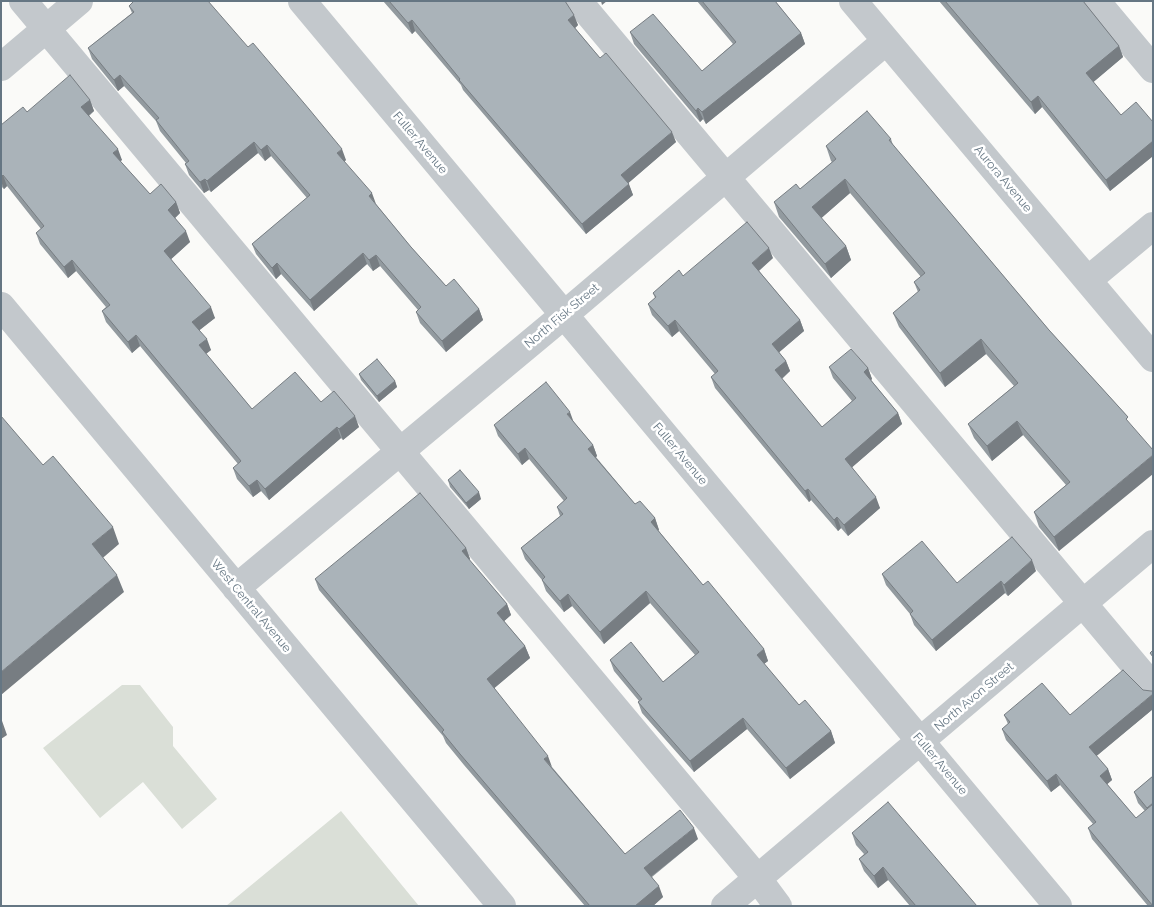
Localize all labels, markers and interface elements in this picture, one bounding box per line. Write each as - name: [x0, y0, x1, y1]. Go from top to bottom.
- street label: Fuller Avenue: [390, 109, 450, 177]
- street label: Aurora Avenue: [971, 143, 1035, 215]
- street label: North Fisk Street: [522, 281, 602, 351]
- street label: Fuller Avenue: [650, 420, 710, 488]
- street label: West Central Avenue: [208, 557, 294, 655]
- street label: North Avon Street: [931, 660, 1017, 734]
- street label: Fuller Avenue: [910, 730, 970, 798]

